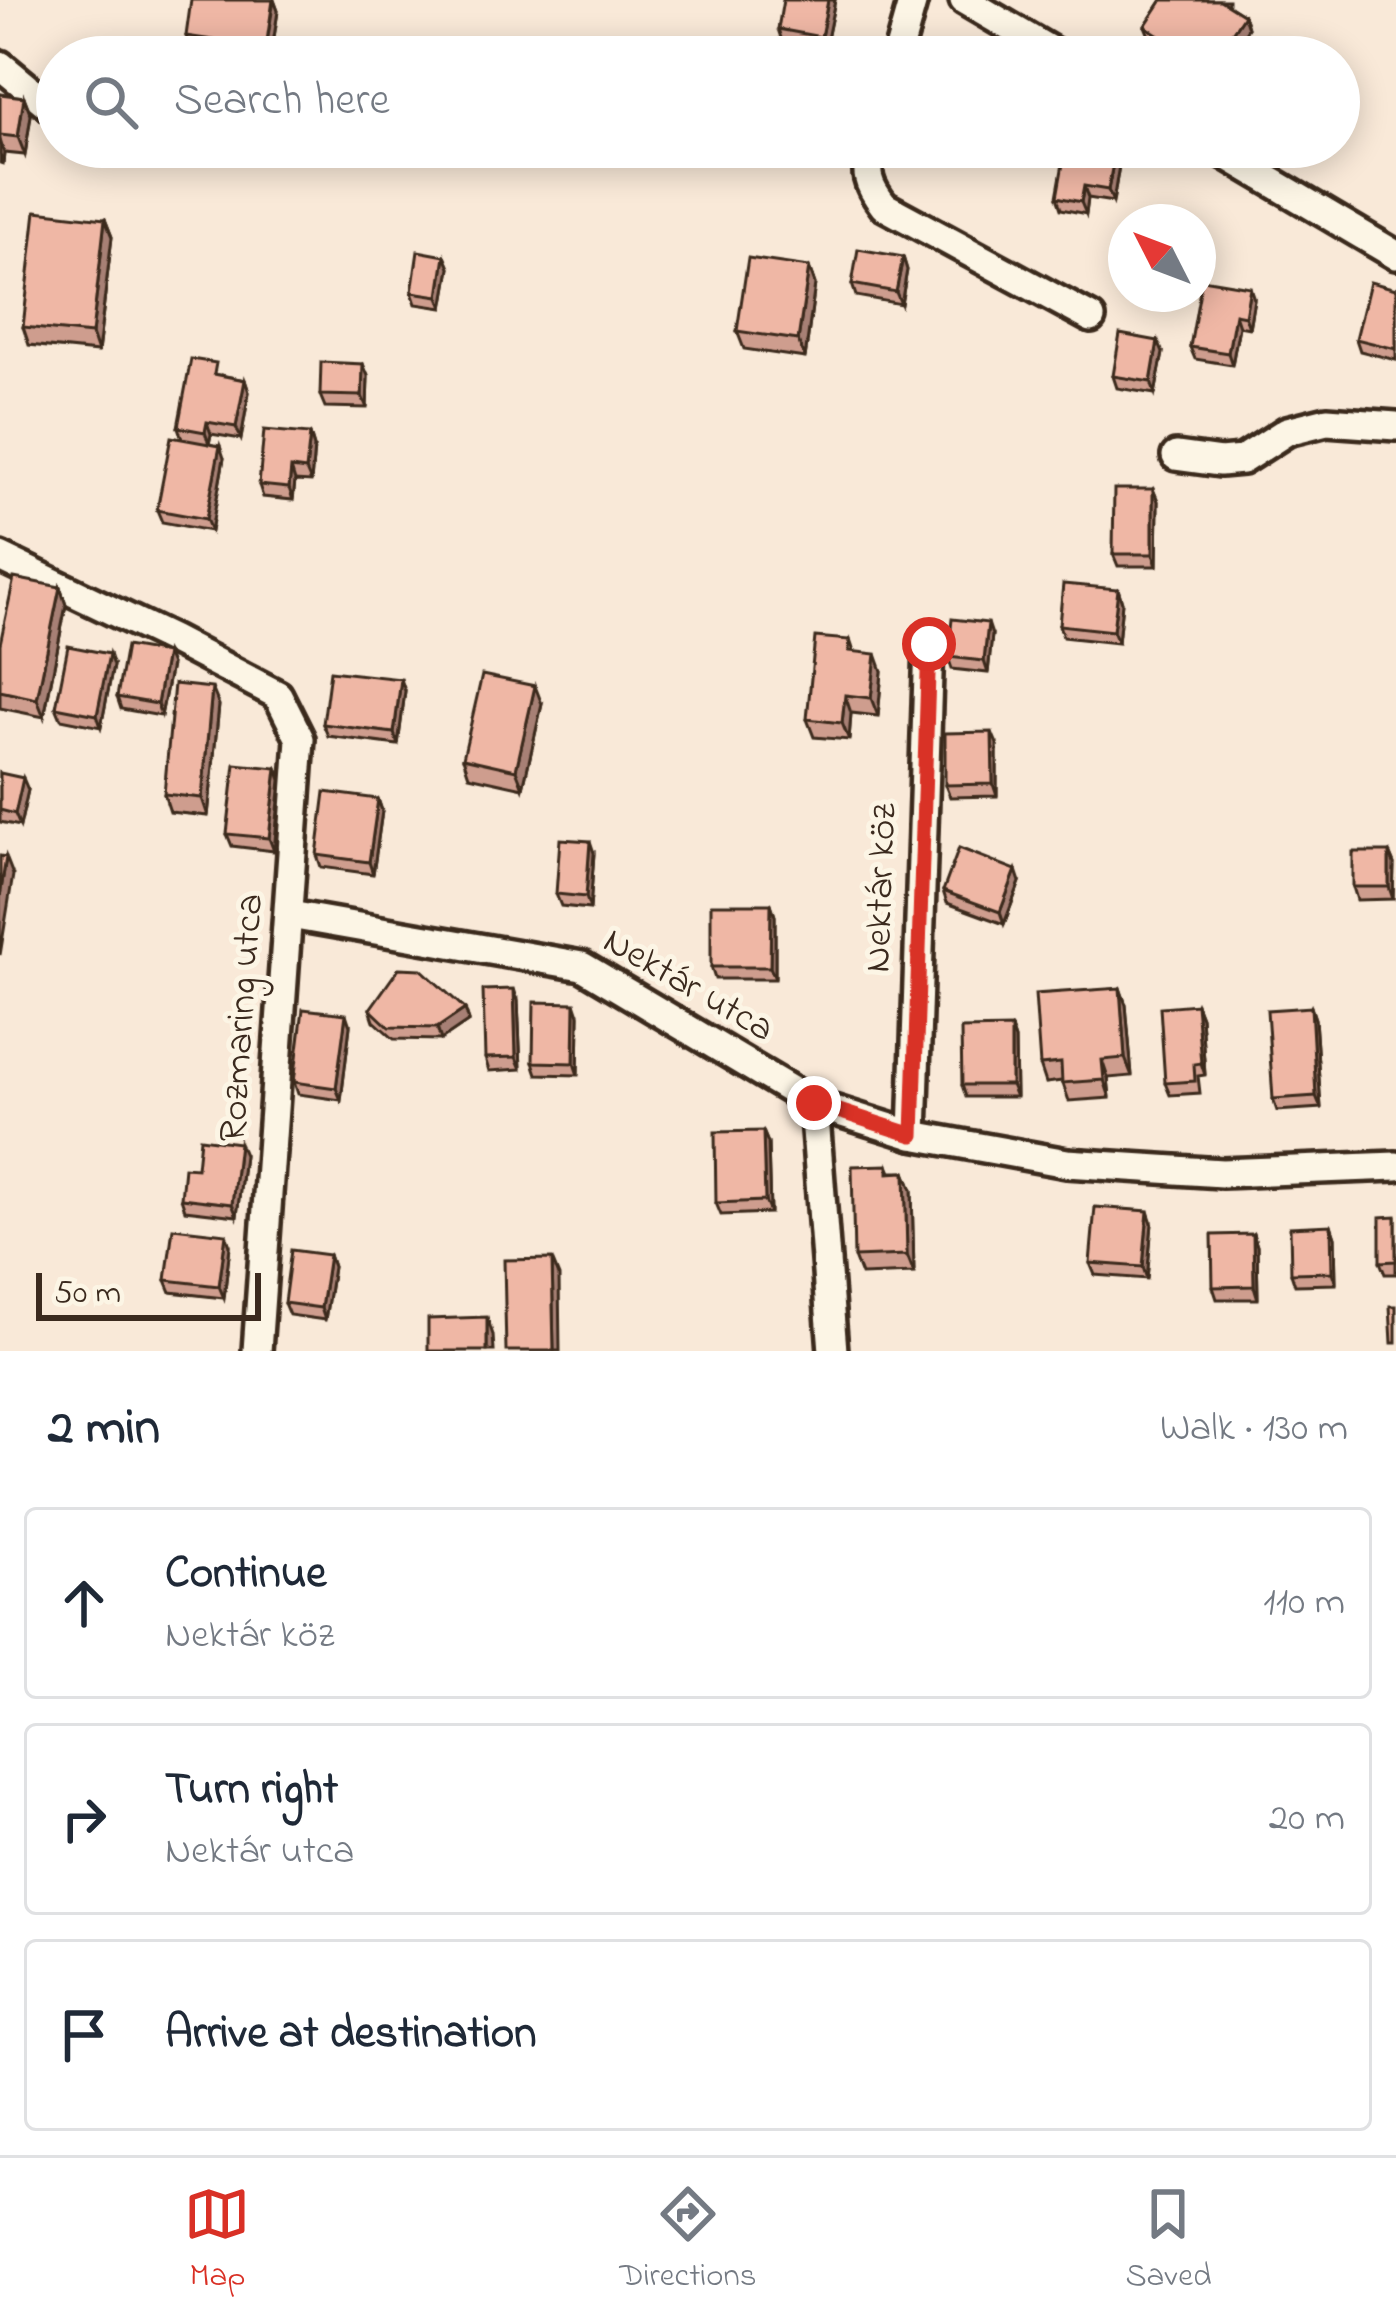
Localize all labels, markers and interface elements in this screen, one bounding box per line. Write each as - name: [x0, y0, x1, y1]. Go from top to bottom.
- search box: [36, 36, 1360, 168]
- icon: search: [78, 69, 144, 135]
- text: Search here: [174, 69, 390, 135]
- north arrow: [1108, 204, 1216, 312]
- route start: [902, 617, 956, 671]
- street label: Nektár köz: [851, 802, 913, 974]
- street label: Rozmaring utca: [206, 892, 280, 1144]
- street label: Nektár utca: [592, 914, 784, 1058]
- route end: [787, 1076, 841, 1130]
- scale bar: [36, 1267, 261, 1320]
- text: 50 m: [54, 1270, 121, 1318]
- text: 2 min: [48, 1392, 160, 1467]
- text: Walk · 130 m: [1160, 1401, 1348, 1458]
- text: Continue: [165, 1542, 326, 1608]
- icon: ahead: [51, 1570, 117, 1636]
- text: 110 m: [1263, 1575, 1345, 1632]
- text: Nektár köz: [165, 1608, 334, 1665]
- text: Turn right: [165, 1758, 338, 1824]
- icon: right: [51, 1786, 117, 1852]
- text: 20 m: [1269, 1791, 1345, 1848]
- text: Nektár utca: [165, 1824, 354, 1881]
- icon: arrive: [51, 2002, 117, 2068]
- text: Arrive at destination: [165, 2002, 536, 2068]
- tab: Map: [184, 2181, 250, 2301]
- tab: Directions: [619, 2181, 757, 2301]
- tab: Saved: [1125, 2181, 1212, 2301]

